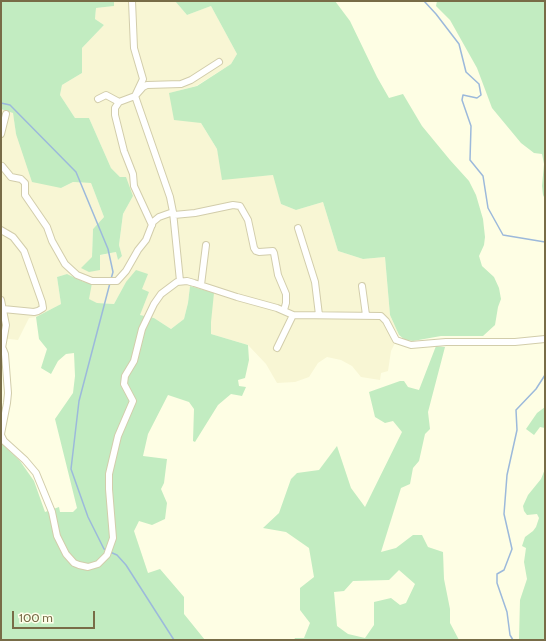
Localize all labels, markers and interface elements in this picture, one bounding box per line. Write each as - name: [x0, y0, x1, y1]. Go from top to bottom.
- scale bar: [14, 603, 97, 629]
- text: 100 m: [19, 610, 53, 625]

